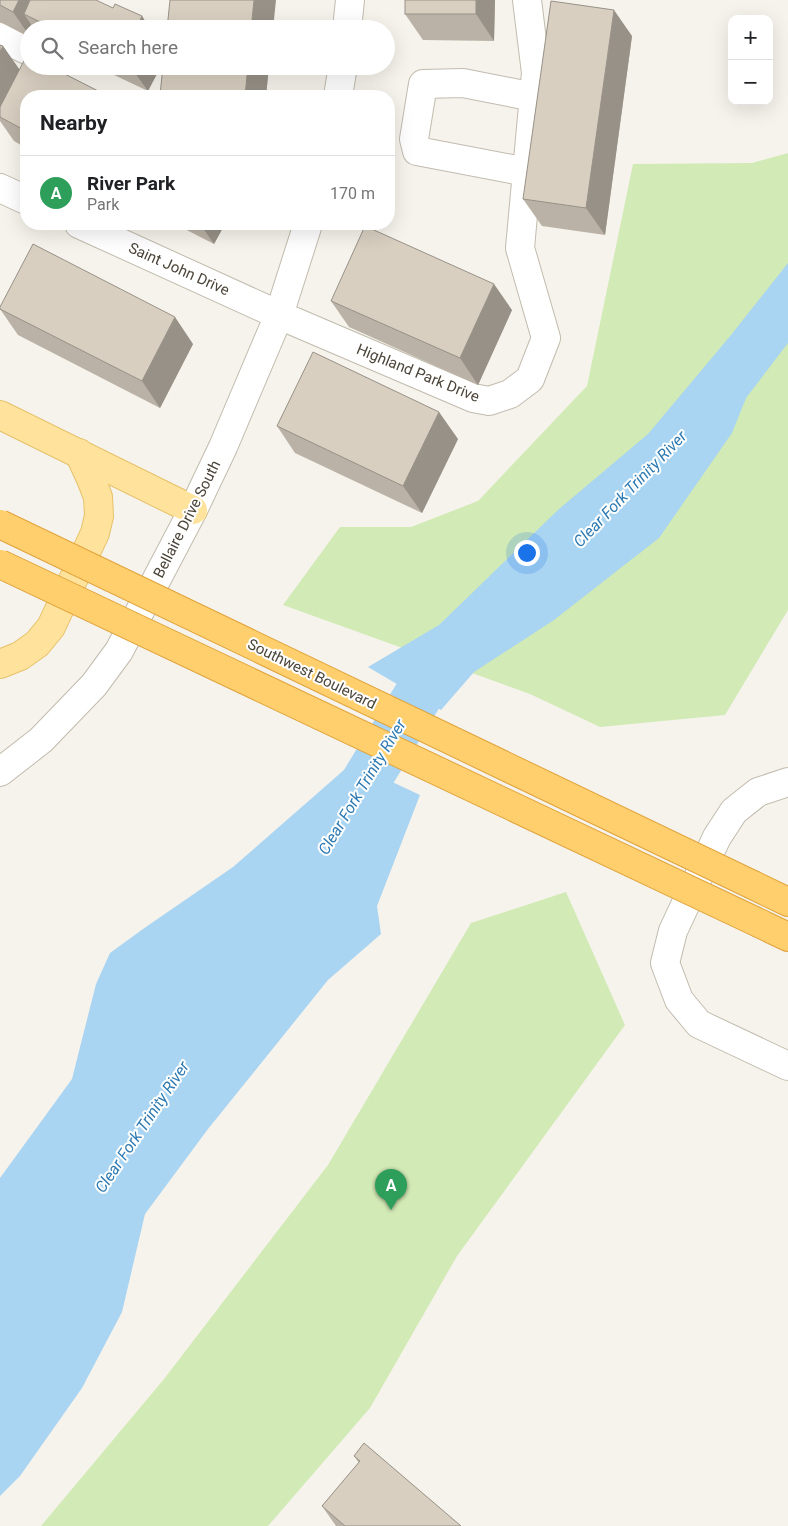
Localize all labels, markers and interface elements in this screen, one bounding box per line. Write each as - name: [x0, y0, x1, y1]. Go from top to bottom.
- map controls: [728, 15, 773, 105]
- button: +: [728, 15, 773, 60]
- search box: [20, 20, 395, 75]
- icon: search: [38, 34, 66, 62]
- text: Search here: [78, 36, 178, 59]
- button: −: [728, 60, 773, 105]
- text: Nearby: [40, 111, 107, 135]
- text: River Park: [87, 172, 175, 195]
- text: A: [51, 184, 61, 203]
- text: 170 m: [330, 184, 375, 203]
- text: Park: [87, 195, 119, 214]
- street label: Saint John Drive: [126, 239, 232, 299]
- street label: Highland Park Drive: [354, 340, 482, 406]
- water label: Clear Fork Trinity River: [570, 426, 691, 551]
- street label: Bellaire Drive South: [150, 457, 224, 581]
- your location: [514, 540, 540, 566]
- street label: Southwest Boulevard: [245, 635, 379, 713]
- water label: Clear Fork Trinity River: [314, 715, 410, 858]
- water label: Clear Fork Trinity River: [91, 1057, 193, 1196]
- pin: A: [375, 1169, 407, 1210]

